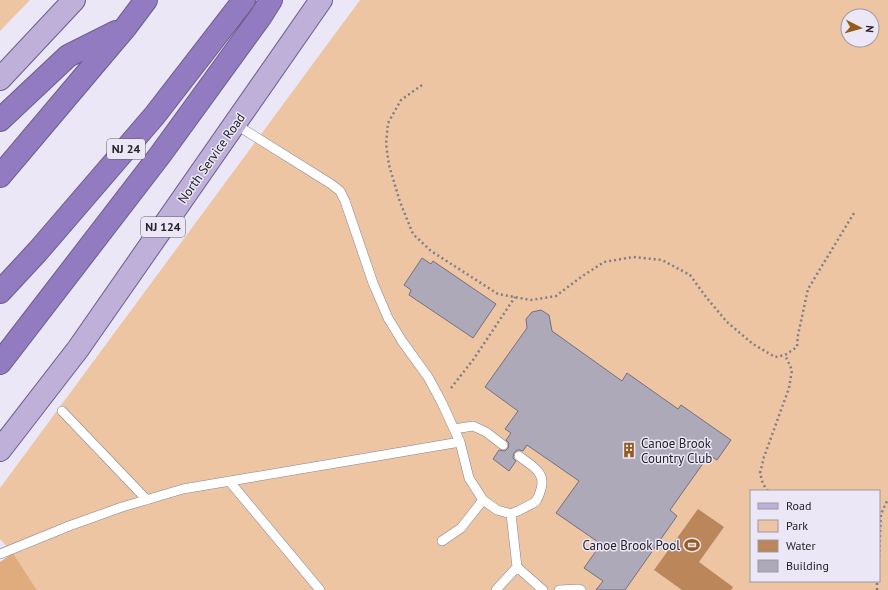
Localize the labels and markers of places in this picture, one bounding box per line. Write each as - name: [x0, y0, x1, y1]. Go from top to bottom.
- place label: Canoe Brook Country Club: [641, 435, 712, 467]
- building icon: Canoe Brook Country Club: [620, 441, 638, 459]
- sports icon: Canoe Brook Pool: [683, 536, 701, 554]
- place label: Canoe Brook Pool: [582, 537, 680, 554]

